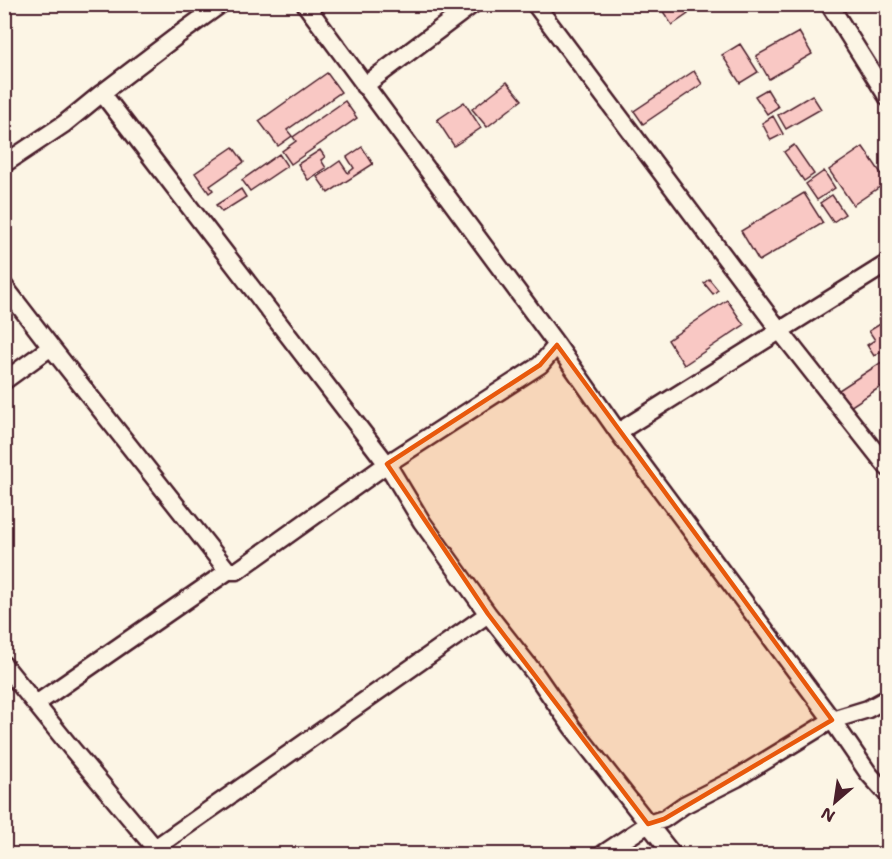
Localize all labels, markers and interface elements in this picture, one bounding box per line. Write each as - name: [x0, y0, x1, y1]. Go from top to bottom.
- north arrow: [805, 772, 865, 832]
- text: N: [817, 802, 839, 827]

